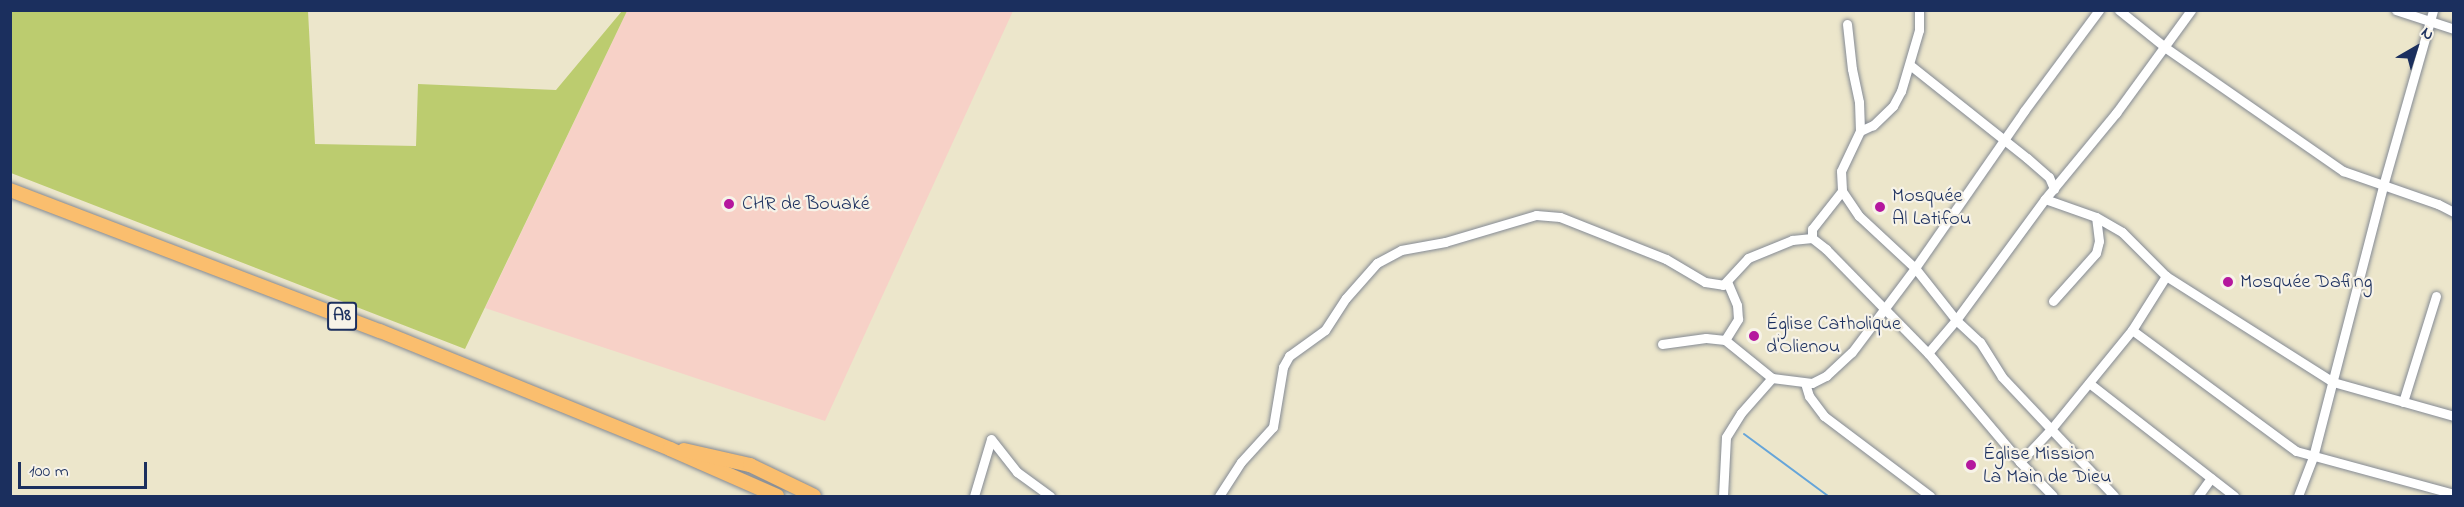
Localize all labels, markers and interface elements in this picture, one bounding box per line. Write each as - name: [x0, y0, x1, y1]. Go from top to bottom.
- north arrow: [2386, 18, 2446, 78]
- text: N: [2416, 21, 2439, 47]
- place label: Mosquée Al Latifou: [1892, 184, 1971, 231]
- place label: CHR de Bouaké: [742, 192, 870, 216]
- marker: CHR de Bouaké: [720, 195, 738, 213]
- marker: Mosquée Al Latifou: [1873, 200, 1887, 214]
- place label: Mosquée Dafing: [2240, 270, 2373, 294]
- marker: Mosquée Dafing: [2221, 275, 2235, 289]
- road number: A8: [327, 301, 357, 331]
- place label: Église Catholique d'Olienou: [1766, 312, 1901, 359]
- marker: Église Catholique d'Olienou: [1747, 329, 1761, 343]
- place label: Église Mission La Main de Dieu: [1983, 442, 2111, 489]
- scale bar: [21, 450, 150, 488]
- marker: Église Mission La Main de Dieu: [1964, 458, 1978, 472]
- text: 100 m: [29, 459, 69, 485]

